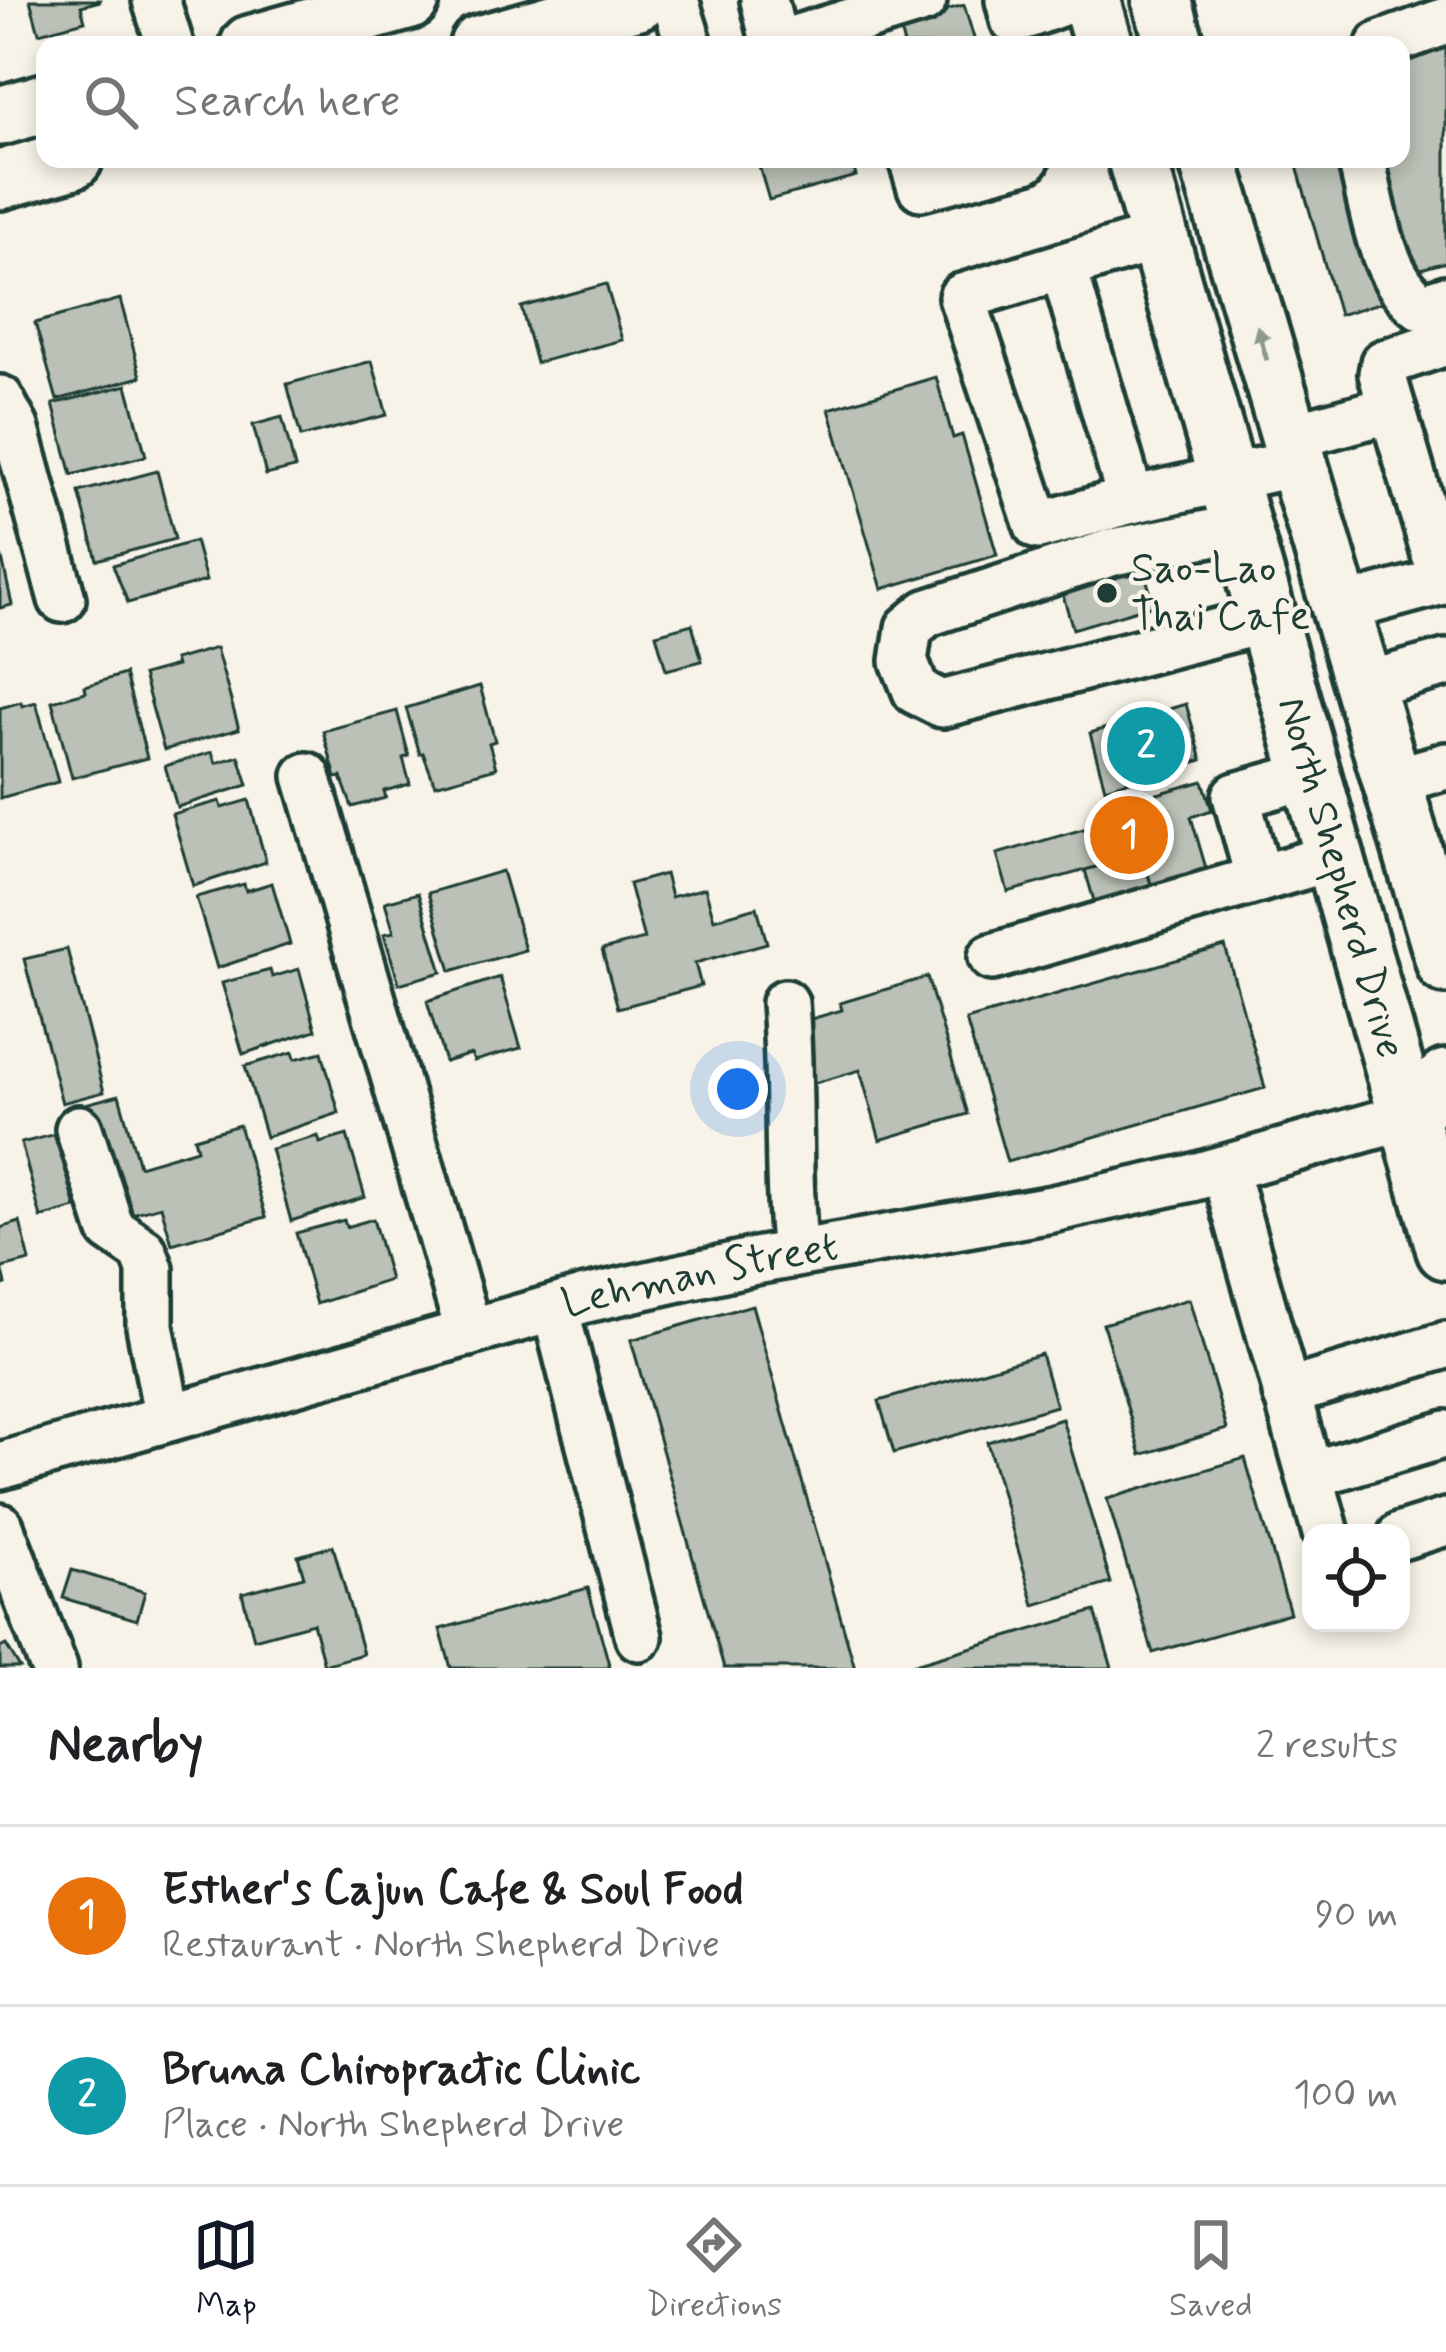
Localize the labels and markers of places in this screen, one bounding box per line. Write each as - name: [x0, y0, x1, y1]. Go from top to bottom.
- place label: Sao-Lao Thai Cafe: [1131, 542, 1310, 645]
- marker: Sao-Lao Thai Cafe: [1094, 580, 1120, 606]
- pin: 2: [1107, 701, 1185, 791]
- pin: 1: [1090, 790, 1168, 880]

